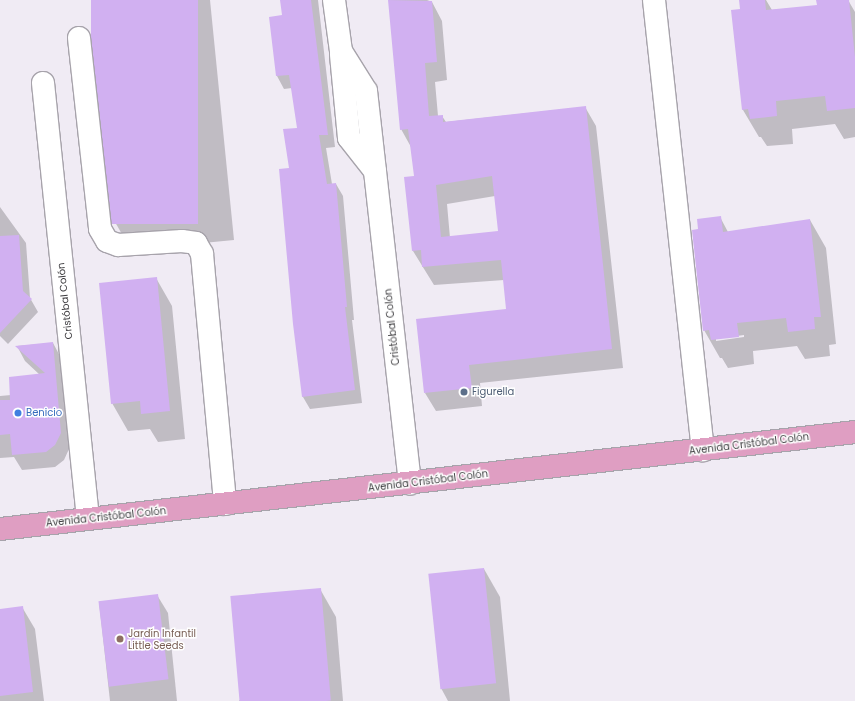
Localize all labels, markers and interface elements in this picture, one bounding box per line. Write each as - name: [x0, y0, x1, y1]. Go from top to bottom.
- street label: Cristóbal Colón: [55, 262, 75, 340]
- street label: Cristóbal Colón: [382, 288, 402, 366]
- place label: Figurella: [472, 386, 514, 398]
- marker: Figurella: [459, 387, 469, 397]
- place label: Benicio: [26, 407, 62, 419]
- marker: Benicio: [13, 408, 23, 418]
- street label: Avenida Cristóbal Colón: [688, 431, 810, 457]
- street label: Avenida Cristóbal Colón: [367, 468, 489, 494]
- street label: Avenida Cristóbal Colón: [45, 505, 167, 529]
- place label: Jardín Infantil Little Seeds: [128, 627, 196, 650]
- marker: Jardín Infantil Little Seeds: [115, 634, 125, 644]

